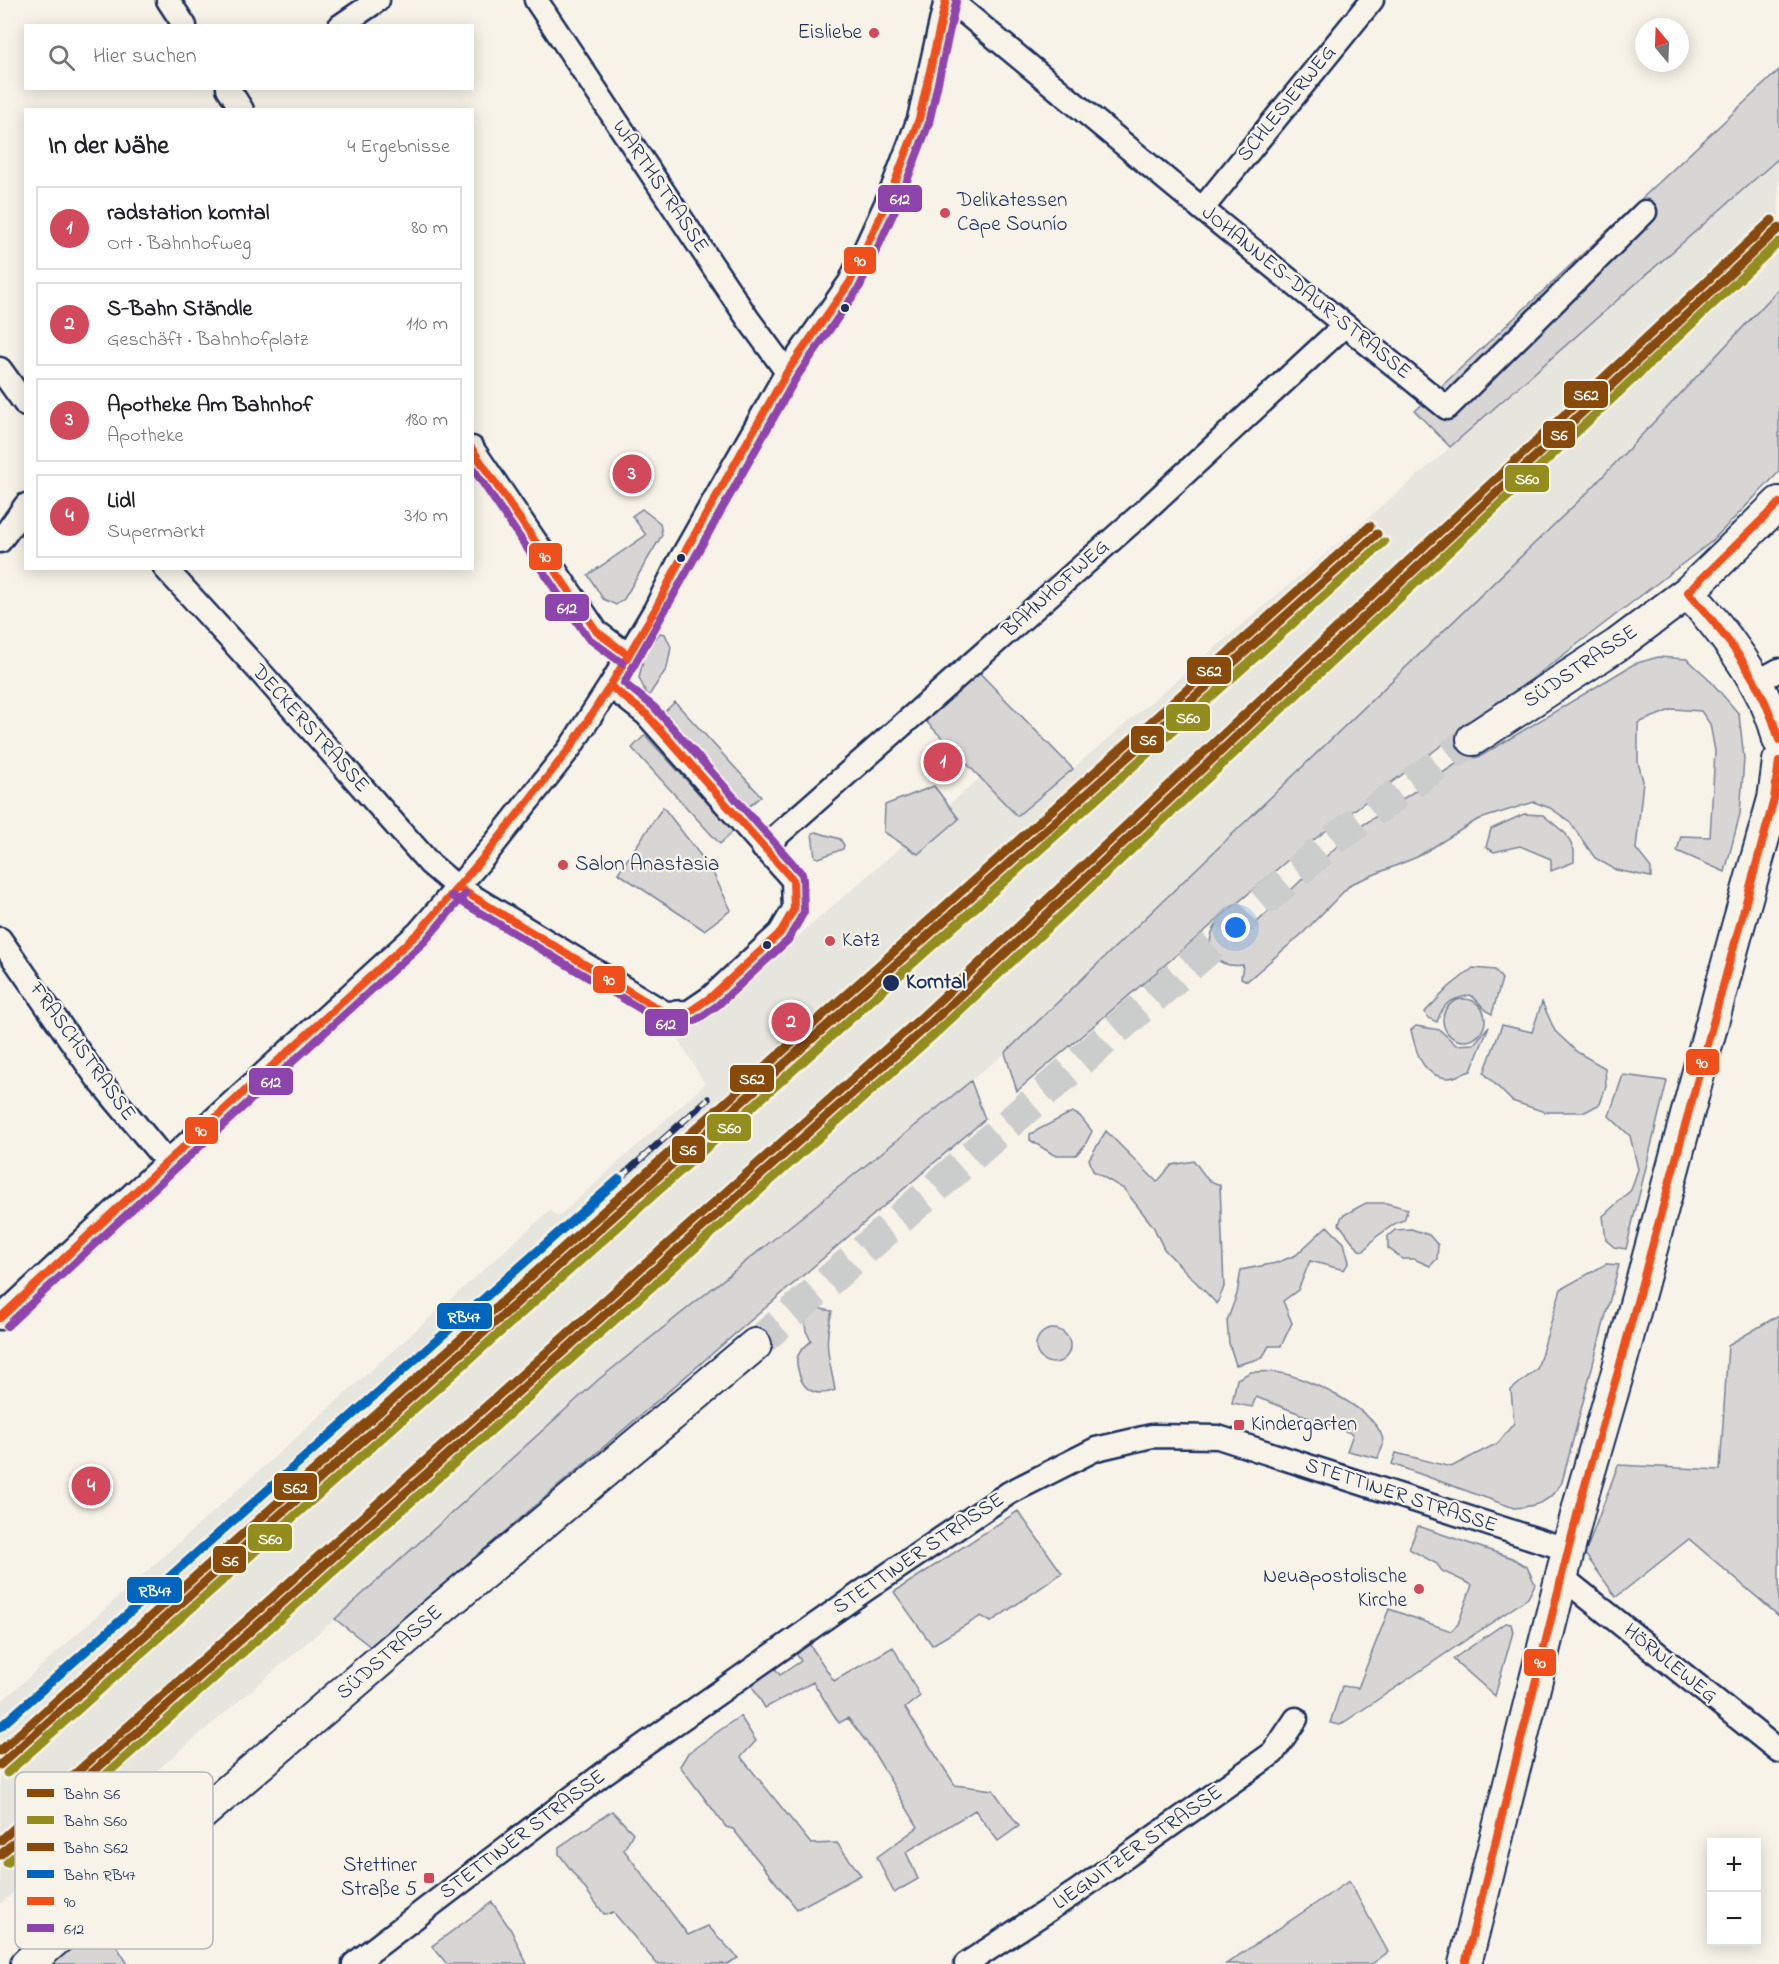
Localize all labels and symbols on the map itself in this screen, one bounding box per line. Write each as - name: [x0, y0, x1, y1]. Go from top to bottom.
- place label: Eisliebe: [798, 18, 863, 48]
- north arrow: [1635, 18, 1689, 72]
- marker: Eisliebe: [867, 26, 881, 40]
- street label: SCHLESIERWEG: [1230, 39, 1344, 169]
- street label: WARTHSTRASSE: [604, 114, 716, 260]
- line badge: 612: [877, 184, 923, 213]
- place label: Delikatessen Cape Sounío: [956, 186, 1067, 240]
- text: 612: [889, 188, 910, 212]
- street label: JOHANNES-DAUR-STRASSE: [1195, 199, 1417, 387]
- marker: Delikatessen Cape Sounío: [938, 206, 952, 220]
- line badge: 90: [843, 246, 877, 275]
- text: 90: [853, 250, 866, 274]
- unlabelled marker: [839, 302, 851, 314]
- line badge: S62: [1563, 380, 1609, 409]
- text: S62: [1573, 384, 1599, 408]
- line badge: S6: [1542, 420, 1576, 449]
- text: S6: [1550, 424, 1569, 448]
- pin: 3: [612, 452, 652, 496]
- line badge: S60: [1504, 464, 1550, 493]
- text: S60: [1515, 468, 1539, 492]
- street label: BAHNHOFWEG: [995, 533, 1116, 646]
- line badge: 90: [528, 542, 563, 571]
- text: 90: [538, 546, 551, 570]
- unlabelled marker: [675, 552, 687, 564]
- line badge: 612: [544, 593, 590, 622]
- text: 612: [556, 597, 577, 621]
- street label: SÜDSTRASSE: [1518, 618, 1644, 716]
- line badge: S62: [1186, 656, 1232, 685]
- street label: DECKERSTRASSE: [243, 657, 376, 800]
- text: S62: [1196, 660, 1222, 684]
- line badge: S60: [1165, 703, 1211, 732]
- text: S60: [1176, 707, 1200, 731]
- line badge: S6: [1130, 725, 1165, 754]
- text: S6: [1139, 729, 1158, 753]
- pin: 1: [924, 740, 962, 784]
- place label: Salon Anastasia: [575, 850, 719, 880]
- marker: Salon Anastasia: [556, 858, 570, 872]
- your location: [1221, 913, 1250, 942]
- place label: Katz: [842, 926, 880, 956]
- marker: Katz: [823, 934, 837, 948]
- unlabelled marker: [761, 939, 773, 951]
- line badge: 90: [592, 965, 626, 994]
- place label: Korntal: [906, 968, 966, 998]
- text: 90: [602, 969, 615, 993]
- marker: Korntal: [881, 973, 901, 993]
- street label: FRASCHSTRASSE: [21, 976, 143, 1128]
- pin: 2: [772, 1000, 810, 1044]
- line badge: 612: [644, 1008, 689, 1037]
- text: 612: [655, 1013, 676, 1037]
- line badge: 90: [1685, 1048, 1720, 1076]
- text: 90: [1695, 1052, 1708, 1076]
- line badge: S62: [729, 1064, 775, 1093]
- line badge: 612: [248, 1067, 294, 1096]
- text: S62: [739, 1068, 765, 1092]
- text: 612: [260, 1071, 281, 1095]
- line badge: S60: [706, 1113, 752, 1142]
- line badge: 90: [184, 1116, 219, 1145]
- text: S60: [717, 1117, 741, 1141]
- text: 90: [194, 1120, 207, 1144]
- line badge: S6: [671, 1135, 706, 1164]
- text: S6: [679, 1139, 698, 1163]
- line badge: RB47: [436, 1302, 493, 1330]
- text: RB47: [447, 1306, 481, 1330]
- place label: Kindergarten: [1251, 1410, 1357, 1442]
- marker: Kindergarten: [1232, 1418, 1246, 1432]
- street label: STETTINER STRASSE: [1301, 1451, 1501, 1541]
- pin: 4: [72, 1464, 110, 1508]
- line badge: S62: [273, 1472, 318, 1501]
- text: S62: [282, 1477, 308, 1501]
- street label: STETTINER STRASSE: [827, 1485, 1011, 1623]
- line badge: S60: [247, 1523, 293, 1552]
- text: S60: [258, 1528, 282, 1552]
- line badge: S6: [212, 1545, 247, 1574]
- text: S6: [221, 1550, 240, 1574]
- place label: Neuapostolische Kirche: [1263, 1562, 1408, 1616]
- line badge: RB47: [126, 1576, 183, 1604]
- text: RB47: [138, 1580, 172, 1604]
- marker: Neuapostolische Kirche: [1412, 1582, 1426, 1596]
- street label: SÜDSTRASSE: [330, 1598, 450, 1708]
- street label: HÖRNLEWEG: [1617, 1617, 1723, 1711]
- line badge: 90: [1523, 1648, 1557, 1677]
- text: 90: [1533, 1652, 1546, 1676]
- street label: STETTINER STRASSE: [434, 1763, 612, 1907]
- legend: [15, 1772, 213, 1949]
- street label: LIEGNITZER STRASSE: [1047, 1778, 1229, 1918]
- text: Bahn S6: [63, 1783, 120, 1807]
- text: Bahn S60: [63, 1810, 127, 1834]
- text: Bahn S62: [63, 1837, 128, 1861]
- place label: Stettiner Straße 5: [341, 1851, 417, 1905]
- text: Bahn RB47: [63, 1864, 136, 1888]
- marker: Stettiner Straße 5: [422, 1871, 436, 1885]
- text: 90: [64, 1891, 76, 1915]
- text: 612: [64, 1918, 84, 1942]

